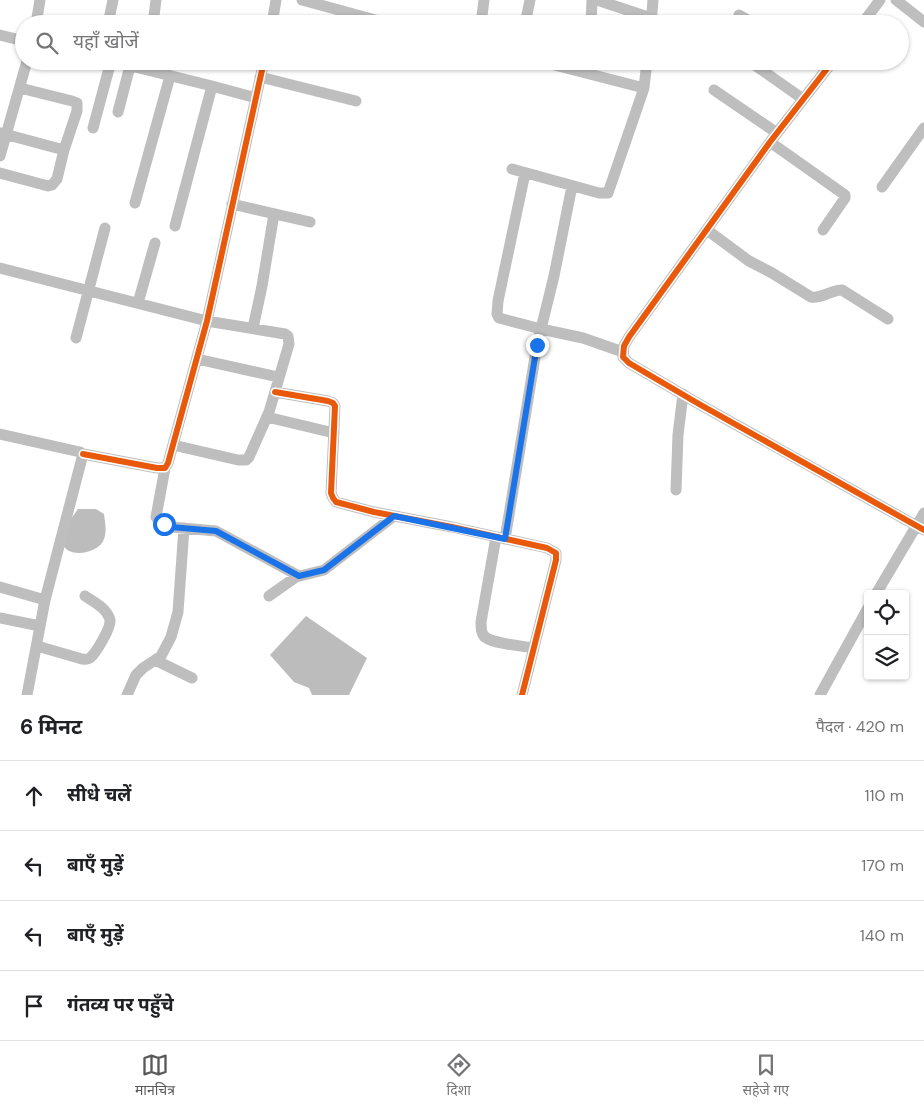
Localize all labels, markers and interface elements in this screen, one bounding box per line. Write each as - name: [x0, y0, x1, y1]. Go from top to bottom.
- search box: [15, 15, 909, 70]
- icon: search: [33, 29, 61, 57]
- text: यहाँ खोजें: [73, 29, 139, 54]
- route end: [526, 334, 549, 357]
- route start: [153, 513, 176, 536]
- map controls: [864, 590, 909, 680]
- button: locate: [864, 590, 909, 635]
- button: layers: [864, 635, 909, 680]
- text: 6 मिनट: [20, 713, 82, 741]
- text: पैदल · 420 m: [816, 716, 904, 737]
- icon: ahead: [20, 782, 48, 810]
- text: सीधे चलें: [67, 782, 131, 807]
- text: 110 m: [865, 785, 904, 806]
- icon: left: [20, 852, 48, 880]
- text: बाएँ मुड़ें: [67, 852, 124, 877]
- text: 170 m: [861, 855, 904, 876]
- icon: left: [20, 922, 48, 950]
- text: बाएँ मुड़ें: [67, 922, 124, 947]
- text: 140 m: [860, 925, 904, 946]
- icon: arrive: [20, 992, 48, 1020]
- text: गंतव्य पर पहुँचे: [67, 992, 174, 1017]
- tab: मानचित्र: [135, 1051, 175, 1101]
- tab: दिशा: [445, 1051, 473, 1101]
- tab: सहेजे गए: [742, 1051, 789, 1101]

